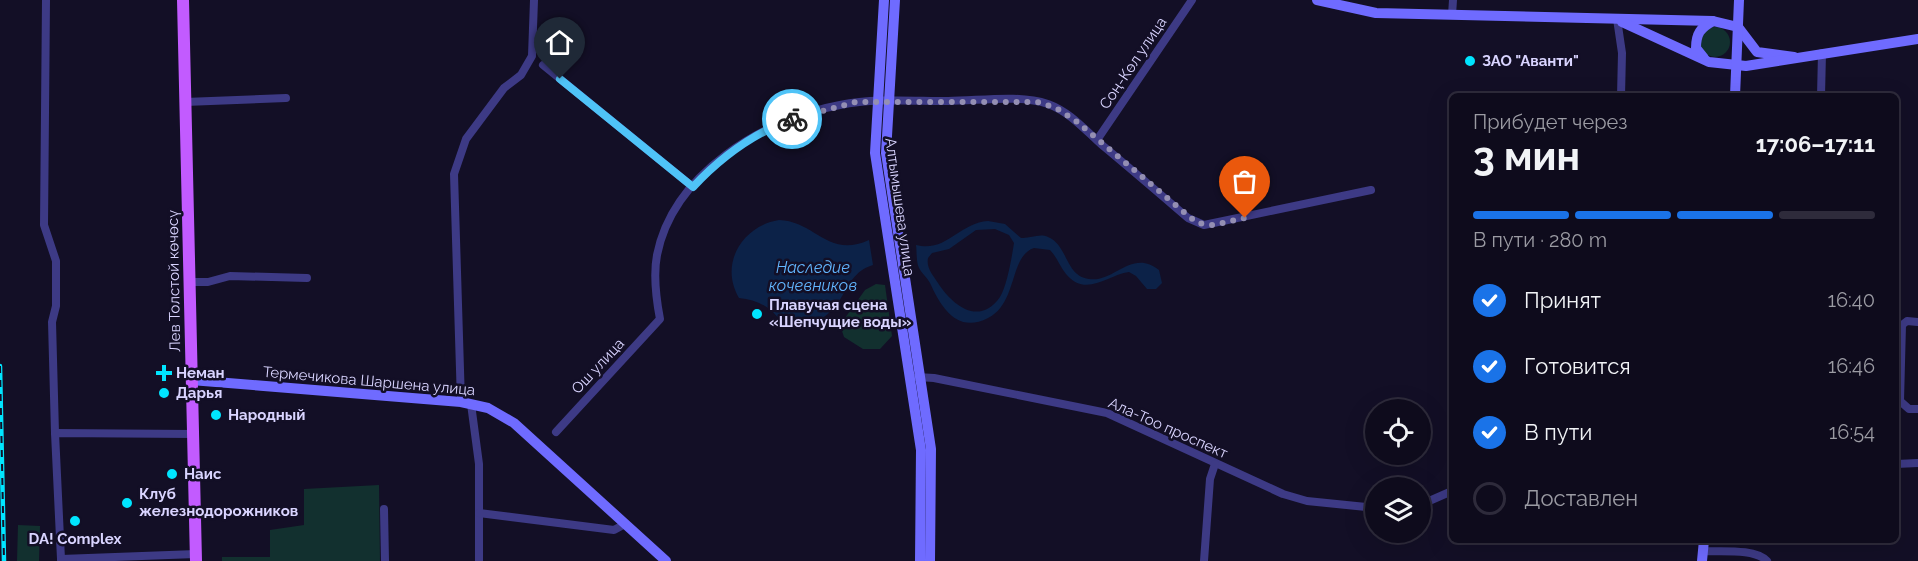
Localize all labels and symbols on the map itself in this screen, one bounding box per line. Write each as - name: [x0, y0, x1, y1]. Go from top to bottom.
- street label: Соң-Көл улица: [1096, 14, 1170, 112]
- pin: [534, 17, 585, 79]
- place label: ЗАО "Аванти": [1482, 52, 1579, 70]
- marker: ЗАО "Аванти": [1463, 54, 1477, 68]
- courier: [762, 89, 822, 149]
- street label: Алтымышева улица: [881, 137, 919, 277]
- pin: [1219, 156, 1270, 218]
- street label: Лев Толстой көчөсү: [164, 210, 184, 352]
- water label: Наследие кочевников: [769, 258, 857, 295]
- place label: Плавучая сцена «Шепчущие воды»: [769, 296, 912, 331]
- marker: Плавучая сцена «Шепчущие воды»: [750, 307, 764, 321]
- street label: Ош улица: [568, 335, 628, 397]
- street label: Термечикова Шаршена улица: [262, 363, 476, 399]
- place label: Неман: [176, 364, 225, 382]
- marker: Неман: [157, 366, 171, 380]
- place label: Дарья: [176, 384, 222, 402]
- marker: Дарья: [157, 386, 171, 400]
- street label: Ала-Тоо проспект: [1106, 394, 1230, 462]
- place label: Народный: [228, 406, 305, 424]
- marker: Народный: [209, 408, 223, 422]
- place label: Наис: [184, 465, 222, 483]
- marker: Наис: [165, 467, 179, 481]
- place label: Клуб железнодорожников: [139, 485, 298, 520]
- marker: Клуб железнодорожников: [120, 496, 134, 510]
- marker: DA! Complex: [68, 514, 82, 528]
- place label: DA! Complex: [29, 530, 121, 548]

